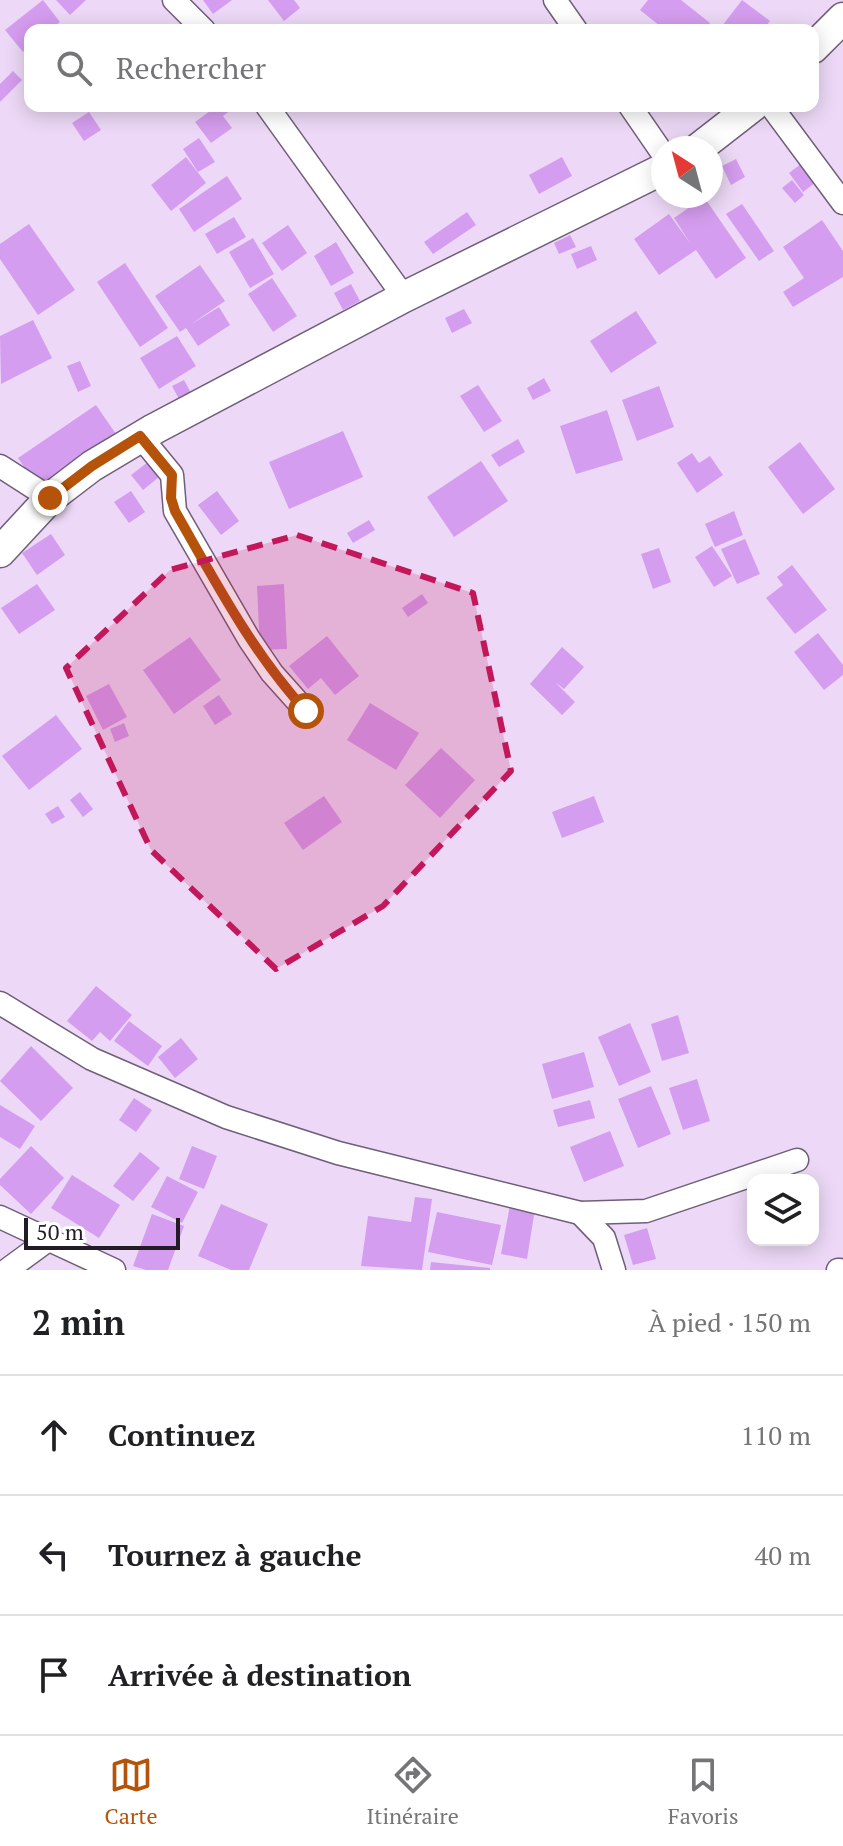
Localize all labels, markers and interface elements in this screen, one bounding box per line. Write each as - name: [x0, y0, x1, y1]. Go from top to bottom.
- search box: [24, 24, 819, 112]
- icon: search: [52, 46, 96, 90]
- text: Rechercher: [116, 48, 266, 88]
- north arrow: [651, 136, 723, 208]
- route end: [32, 480, 68, 516]
- route start: [288, 693, 324, 729]
- map controls: [747, 1174, 819, 1246]
- button: layers: [747, 1174, 819, 1246]
- scale bar: [24, 1214, 180, 1250]
- text: 50 m: [36, 1217, 84, 1246]
- text: 2 min: [32, 1300, 125, 1345]
- text: À pied · 150 m: [648, 1305, 811, 1339]
- icon: ahead: [32, 1413, 76, 1457]
- text: Continuez: [108, 1415, 255, 1455]
- text: 110 m: [741, 1418, 811, 1452]
- icon: left: [32, 1533, 76, 1577]
- text: Tournez à gauche: [108, 1535, 362, 1575]
- text: 40 m: [755, 1538, 811, 1572]
- icon: arrive: [32, 1653, 76, 1697]
- text: Arrivée à destination: [108, 1655, 411, 1695]
- tab: Carte: [105, 1753, 157, 1830]
- tab: Itinéraire: [366, 1753, 459, 1830]
- tab: Favoris: [668, 1753, 738, 1830]

